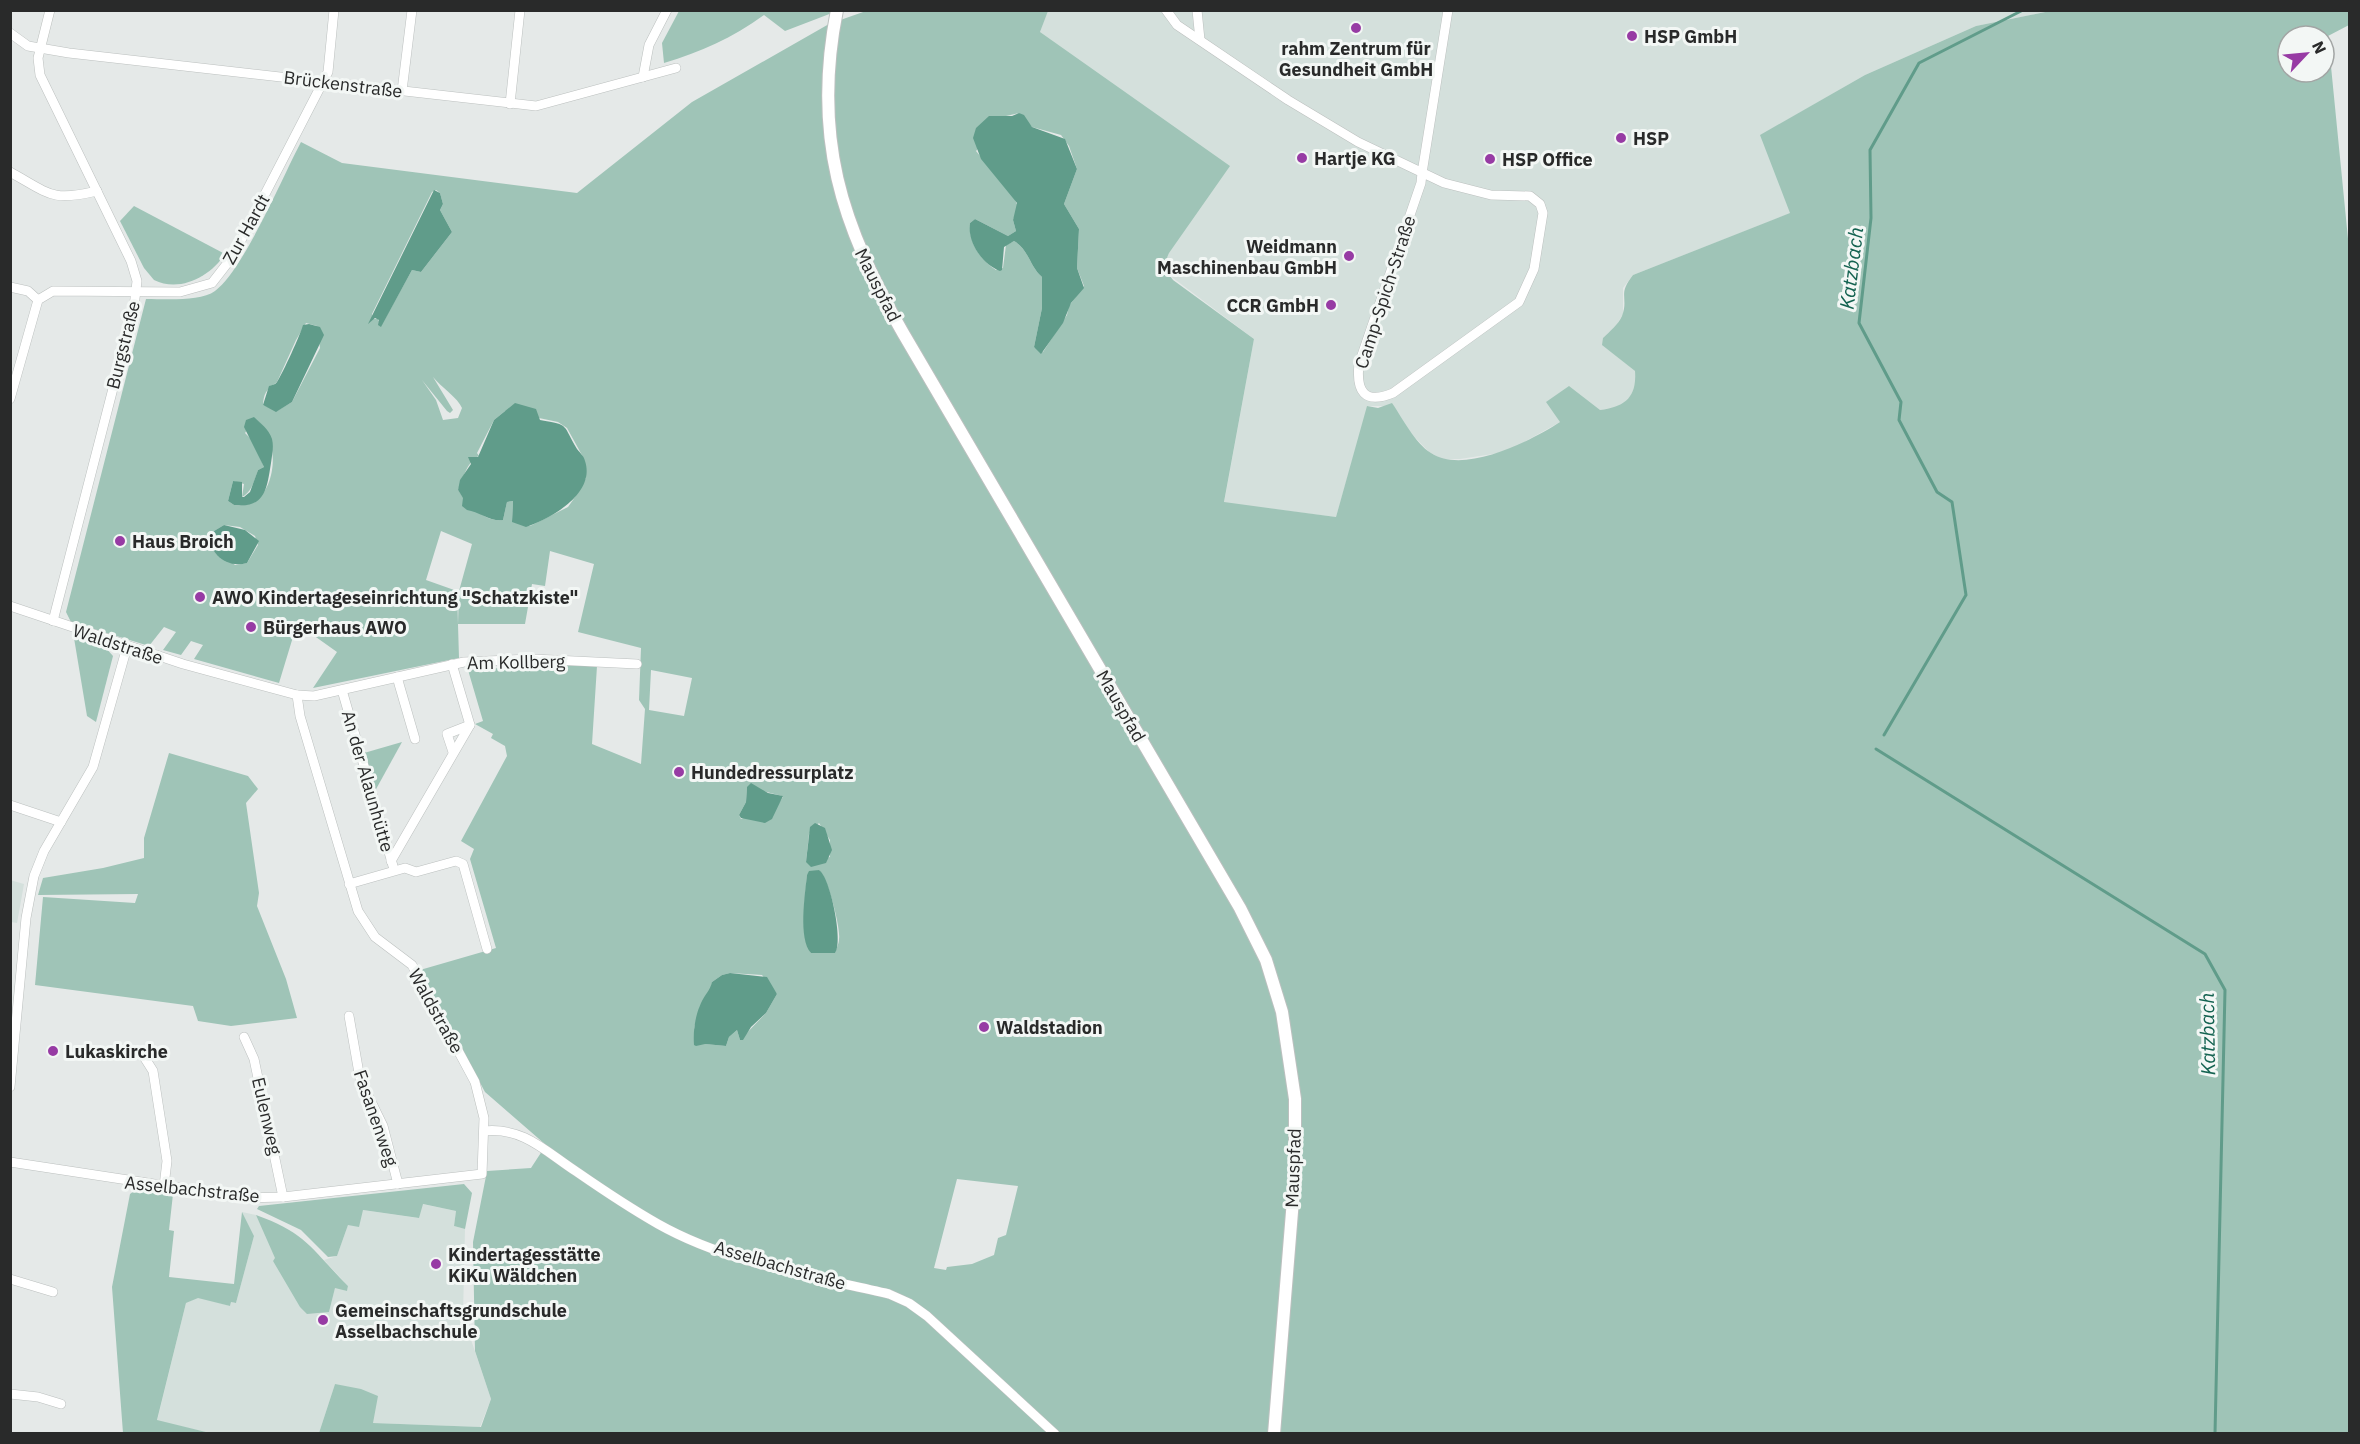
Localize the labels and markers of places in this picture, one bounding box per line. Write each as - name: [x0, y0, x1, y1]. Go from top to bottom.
- marker: rahm Zentrum für Gesundheit GmbH: [1349, 21, 1363, 35]
- place label: HSP GmbH: [1644, 25, 1737, 48]
- marker: HSP GmbH: [1625, 29, 1639, 43]
- place label: rahm Zentrum für Gesundheit GmbH: [1279, 37, 1433, 81]
- place label: HSP: [1633, 127, 1669, 150]
- marker: HSP: [1614, 131, 1628, 145]
- place label: Hartje KG: [1314, 147, 1396, 170]
- place label: HSP Office: [1502, 148, 1593, 171]
- marker: Hartje KG: [1295, 151, 1309, 165]
- marker: HSP Office: [1483, 152, 1497, 166]
- place label: Weidmann Maschinenbau GmbH: [1157, 235, 1337, 279]
- marker: Weidmann Maschinenbau GmbH: [1342, 249, 1356, 263]
- place label: CCR GmbH: [1226, 294, 1319, 317]
- marker: CCR GmbH: [1324, 298, 1338, 312]
- place label: Haus Broich: [132, 530, 234, 553]
- marker: Haus Broich: [113, 534, 127, 548]
- place label: AWO Kindertageseinrichtung "Schatzkiste": [212, 586, 578, 609]
- marker: AWO Kindertageseinrichtung "Schatzkiste": [193, 590, 207, 604]
- place label: Bürgerhaus AWO: [263, 616, 407, 639]
- marker: Bürgerhaus AWO: [244, 620, 258, 634]
- place label: Hundedressurplatz: [691, 761, 854, 784]
- marker: Hundedressurplatz: [672, 765, 686, 779]
- place label: Waldstadion: [996, 1016, 1103, 1039]
- marker: Waldstadion: [977, 1020, 991, 1034]
- place label: Lukaskirche: [65, 1040, 168, 1063]
- marker: Lukaskirche: [46, 1044, 60, 1058]
- place label: Kindertagesstätte KiKu Wäldchen: [448, 1243, 601, 1287]
- marker: Kindertagesstätte KiKu Wäldchen: [429, 1257, 443, 1271]
- place label: Gemeinschaftsgrundschule Asselbachschule: [335, 1299, 567, 1343]
- marker: Gemeinschaftsgrundschule Asselbachschule: [316, 1313, 330, 1327]

